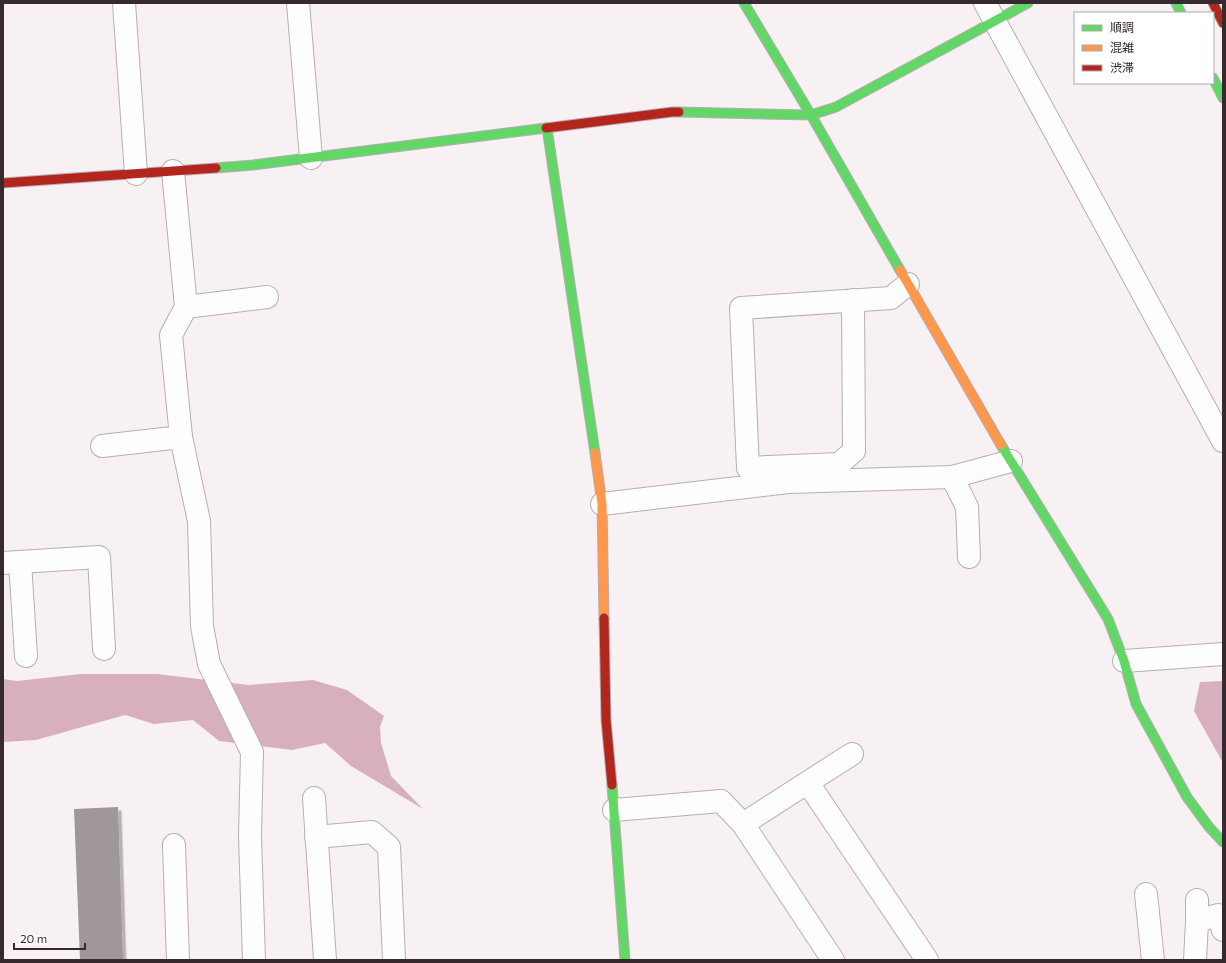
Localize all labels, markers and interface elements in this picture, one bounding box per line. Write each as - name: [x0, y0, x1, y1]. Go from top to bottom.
- legend: [1074, 12, 1214, 84]
- text: 順調: [1110, 20, 1134, 34]
- text: 混雑: [1110, 40, 1134, 54]
- text: 渋滞: [1110, 60, 1134, 74]
- scale bar: [14, 925, 85, 951]
- text: 20 m: [20, 931, 47, 945]

